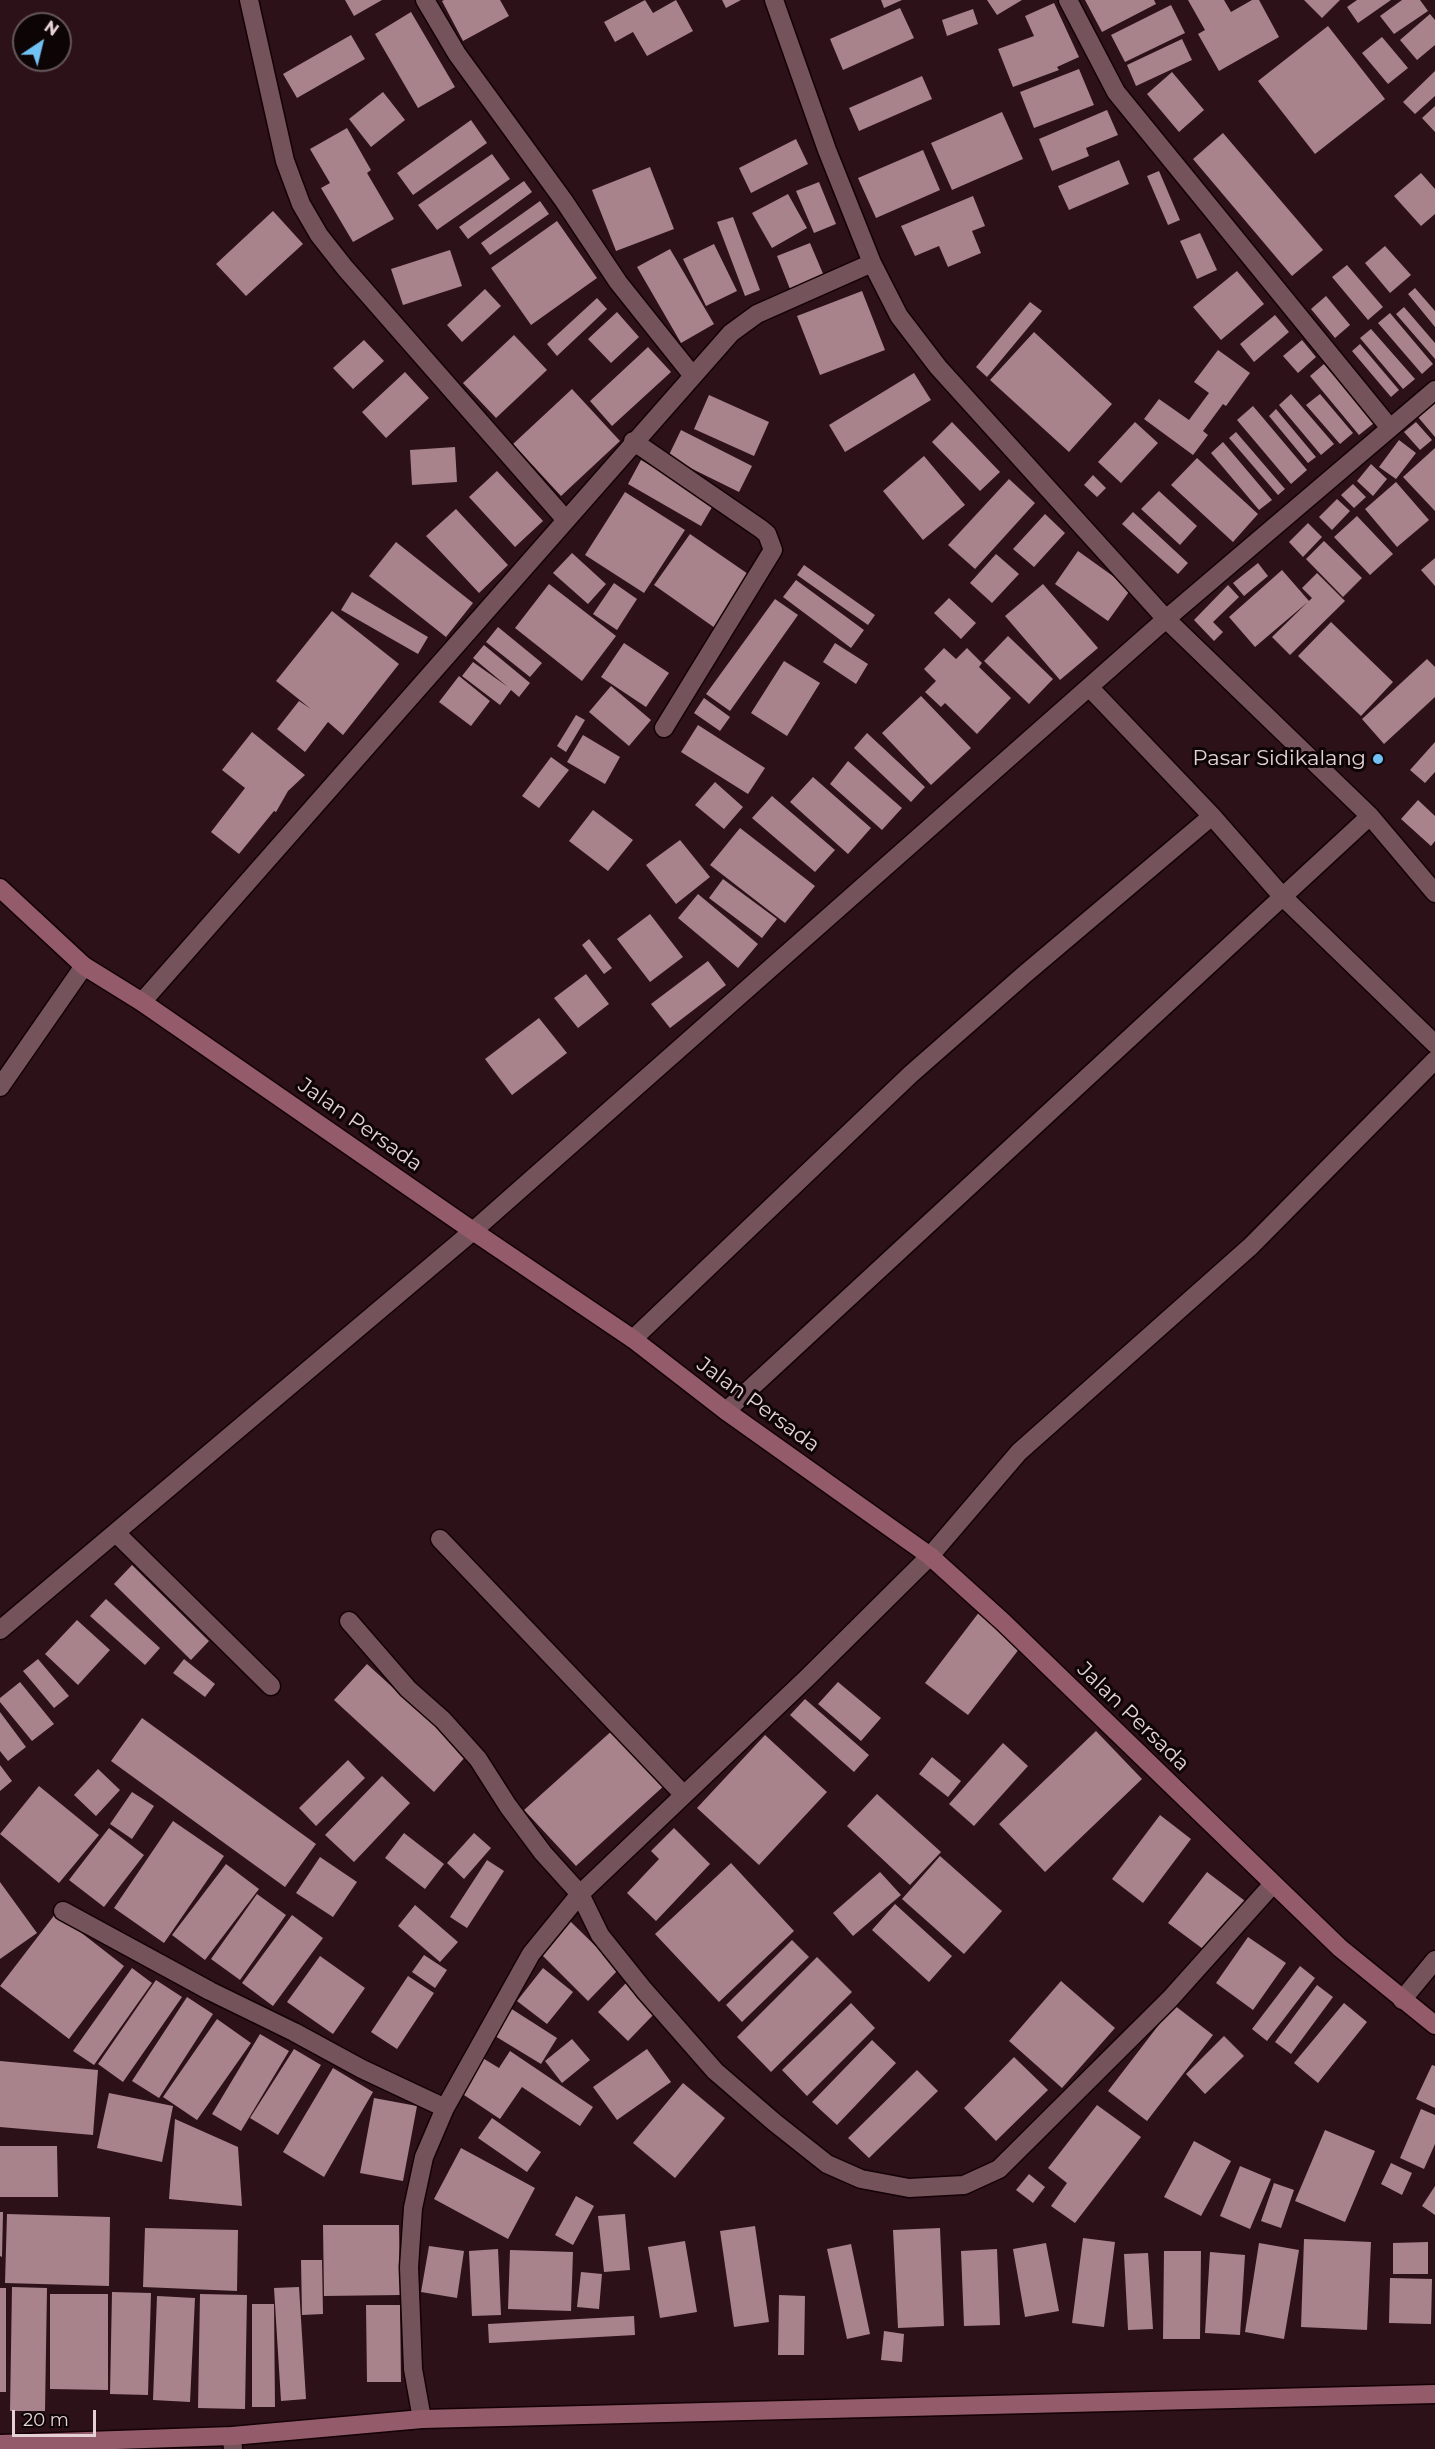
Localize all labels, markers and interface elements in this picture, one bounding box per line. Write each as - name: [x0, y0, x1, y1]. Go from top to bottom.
- north arrow: [12, 12, 72, 72]
- text: N: [41, 17, 62, 40]
- place label: Pasar Sidikalang: [1192, 746, 1366, 772]
- marker: Pasar Sidikalang: [1371, 752, 1385, 766]
- street label: Jalan Persada: [293, 1073, 427, 1177]
- street label: Jalan Persada: [692, 1352, 824, 1458]
- street label: Jalan Persada: [1072, 1657, 1194, 1777]
- scale bar: [15, 2398, 99, 2436]
- text: 20 m: [23, 2409, 69, 2431]

